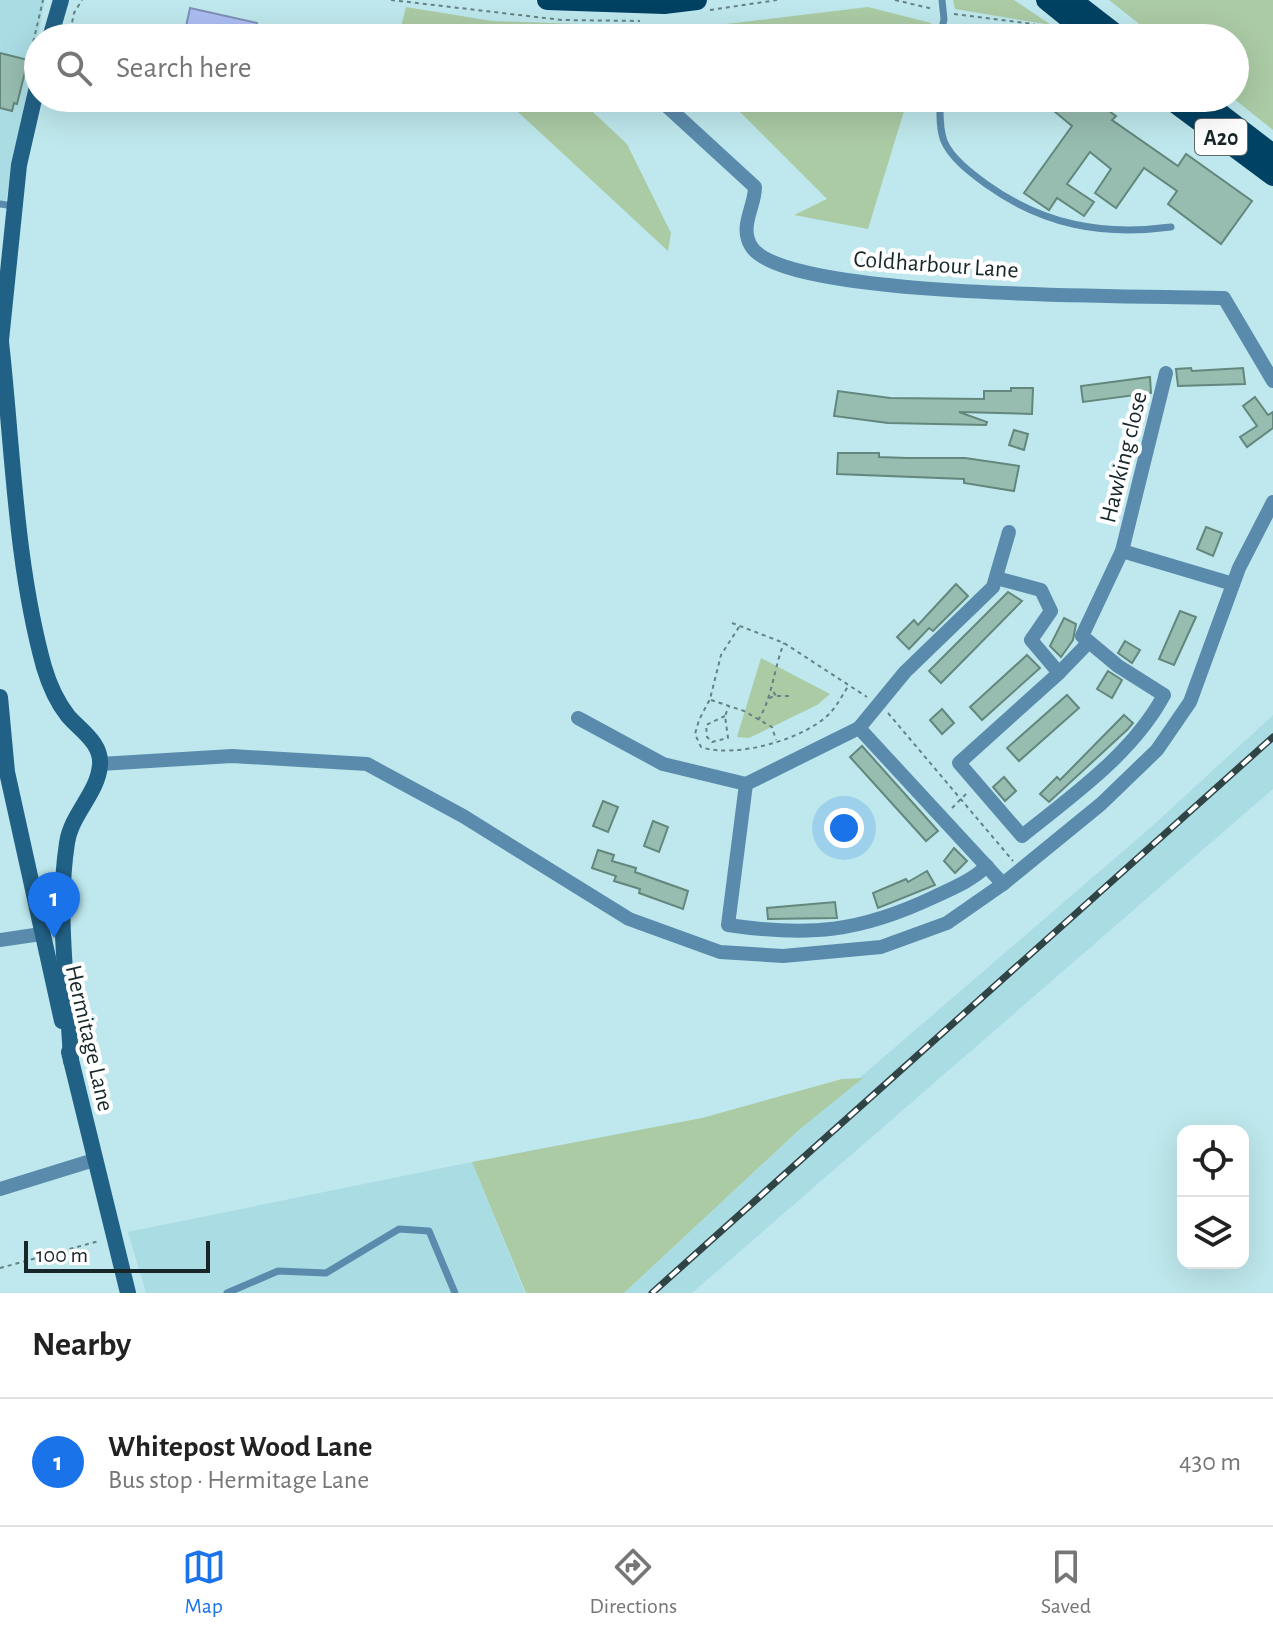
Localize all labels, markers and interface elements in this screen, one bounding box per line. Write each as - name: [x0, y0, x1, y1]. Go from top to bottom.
- search box: [24, 24, 1249, 112]
- icon: search: [52, 46, 96, 90]
- text: Search here: [116, 53, 252, 83]
- road number: A20: [1195, 119, 1247, 155]
- street label: Coldharbour Lane: [853, 247, 1019, 283]
- street label: Hawking close: [1096, 389, 1152, 525]
- your location: [824, 808, 864, 848]
- pin: 1: [28, 872, 80, 938]
- street label: Hermitage Lane: [61, 963, 118, 1114]
- map controls: [1177, 1125, 1249, 1269]
- button: locate: [1177, 1125, 1249, 1197]
- button: layers: [1177, 1197, 1249, 1269]
- scale bar: [24, 1237, 210, 1273]
- text: 100 m: [36, 1244, 88, 1266]
- text: Nearby: [32, 1328, 131, 1362]
- text: Whitepost Wood Lane: [108, 1432, 372, 1462]
- text: 1: [53, 1449, 63, 1475]
- text: 430 m: [1179, 1449, 1241, 1475]
- text: Bus stop · Hermitage Lane: [108, 1467, 369, 1493]
- tab: Map: [182, 1545, 226, 1619]
- tab: Directions: [589, 1545, 677, 1619]
- tab: Saved: [1041, 1545, 1091, 1619]

